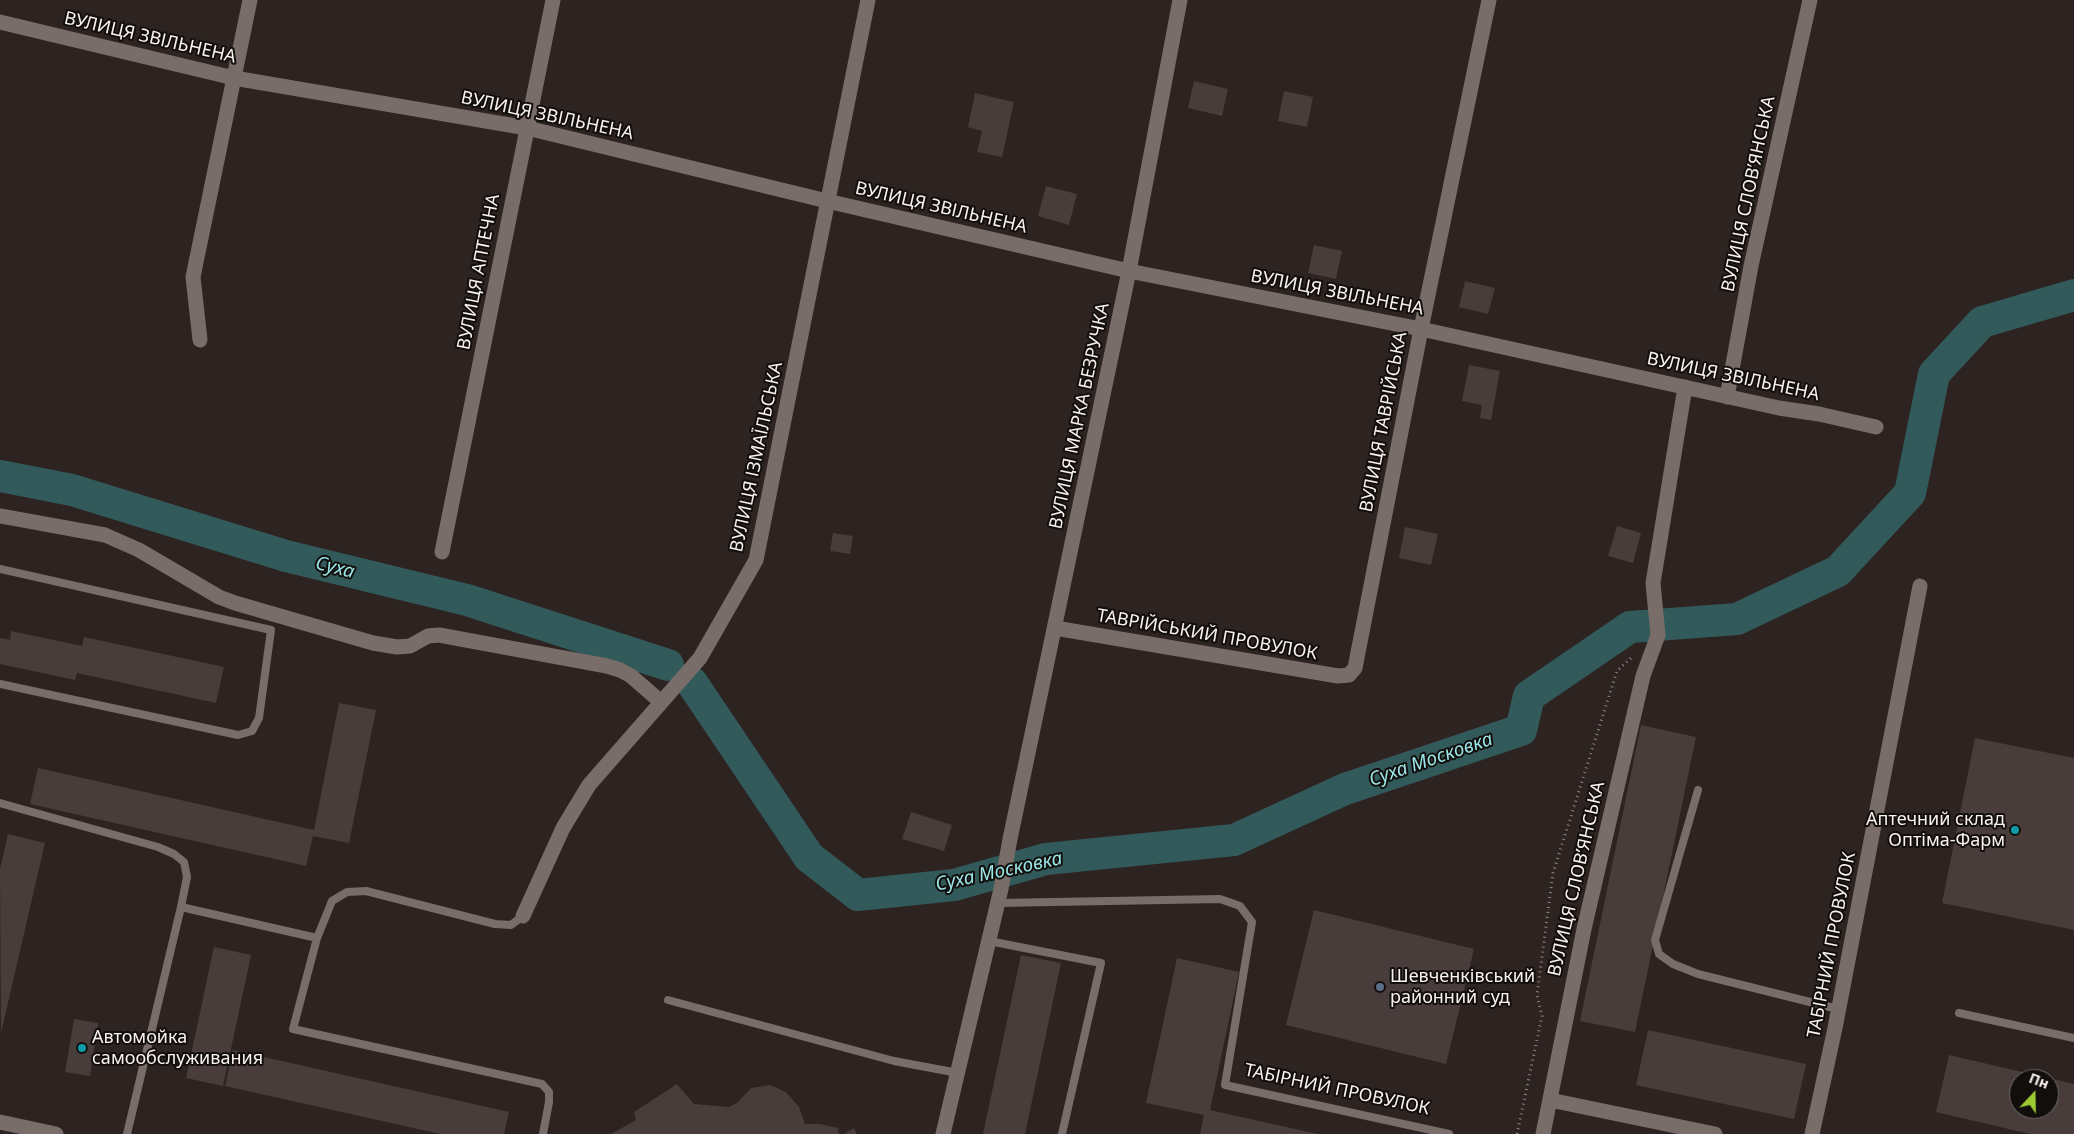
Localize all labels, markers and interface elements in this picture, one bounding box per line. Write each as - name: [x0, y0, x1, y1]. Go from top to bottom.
- street label: ВУЛИЦЯ ЗВІЛЬНЕНА: [62, 8, 238, 68]
- street label: ВУЛИЦЯ ЗВІЛЬНЕНА: [459, 87, 635, 145]
- street label: ВУЛИЦЯ СЛОВ’ЯНСЬКА: [1718, 94, 1780, 294]
- street label: ВУЛИЦЯ ЗВІЛЬНЕНА: [853, 178, 1029, 238]
- street label: ВУЛИЦЯ АПТЕЧНА: [453, 192, 505, 352]
- street label: ВУЛИЦЯ ЗВІЛЬНЕНА: [1249, 266, 1425, 320]
- street label: ВУЛИЦЯ МАРКА БЕЗРУЧКА: [1045, 301, 1115, 531]
- street label: ВУЛИЦЯ ТАВРІЙСЬКА: [1356, 330, 1412, 514]
- street label: ВУЛИЦЯ ЗВІЛЬНЕНА: [1645, 348, 1821, 406]
- street label: ВУЛИЦЯ ІЗМАЇЛЬСЬКА: [726, 360, 788, 554]
- water label: Суха: [313, 552, 357, 584]
- street label: ТАВРІЙСЬКИЙ ПРОВУЛОК: [1095, 605, 1319, 665]
- water label: Суха Московка: [1366, 728, 1496, 792]
- street label: ВУЛИЦЯ СЛОВ’ЯНСЬКА: [1544, 779, 1610, 979]
- place label: Аптечний склад Оптіма-Фарм: [1866, 809, 2005, 852]
- marker: Аптечний склад Оптіма-Фарм: [2009, 824, 2021, 836]
- water label: Суха Московка: [933, 847, 1065, 897]
- street label: ТАБІРНИЙ ПРОВУЛОК: [1803, 850, 1861, 1040]
- place label: Шевченківський районний суд: [1390, 966, 1535, 1009]
- marker: Шевченківський районний суд: [1374, 981, 1386, 993]
- place label: Автомойка самообслуживания: [92, 1027, 263, 1070]
- marker: Автомойка самообслуживания: [76, 1042, 88, 1054]
- street label: ТАБІРНИЙ ПРОВУЛОК: [1242, 1060, 1432, 1120]
- text: Пн: [2027, 1068, 2052, 1093]
- north arrow: [2009, 1069, 2059, 1119]

